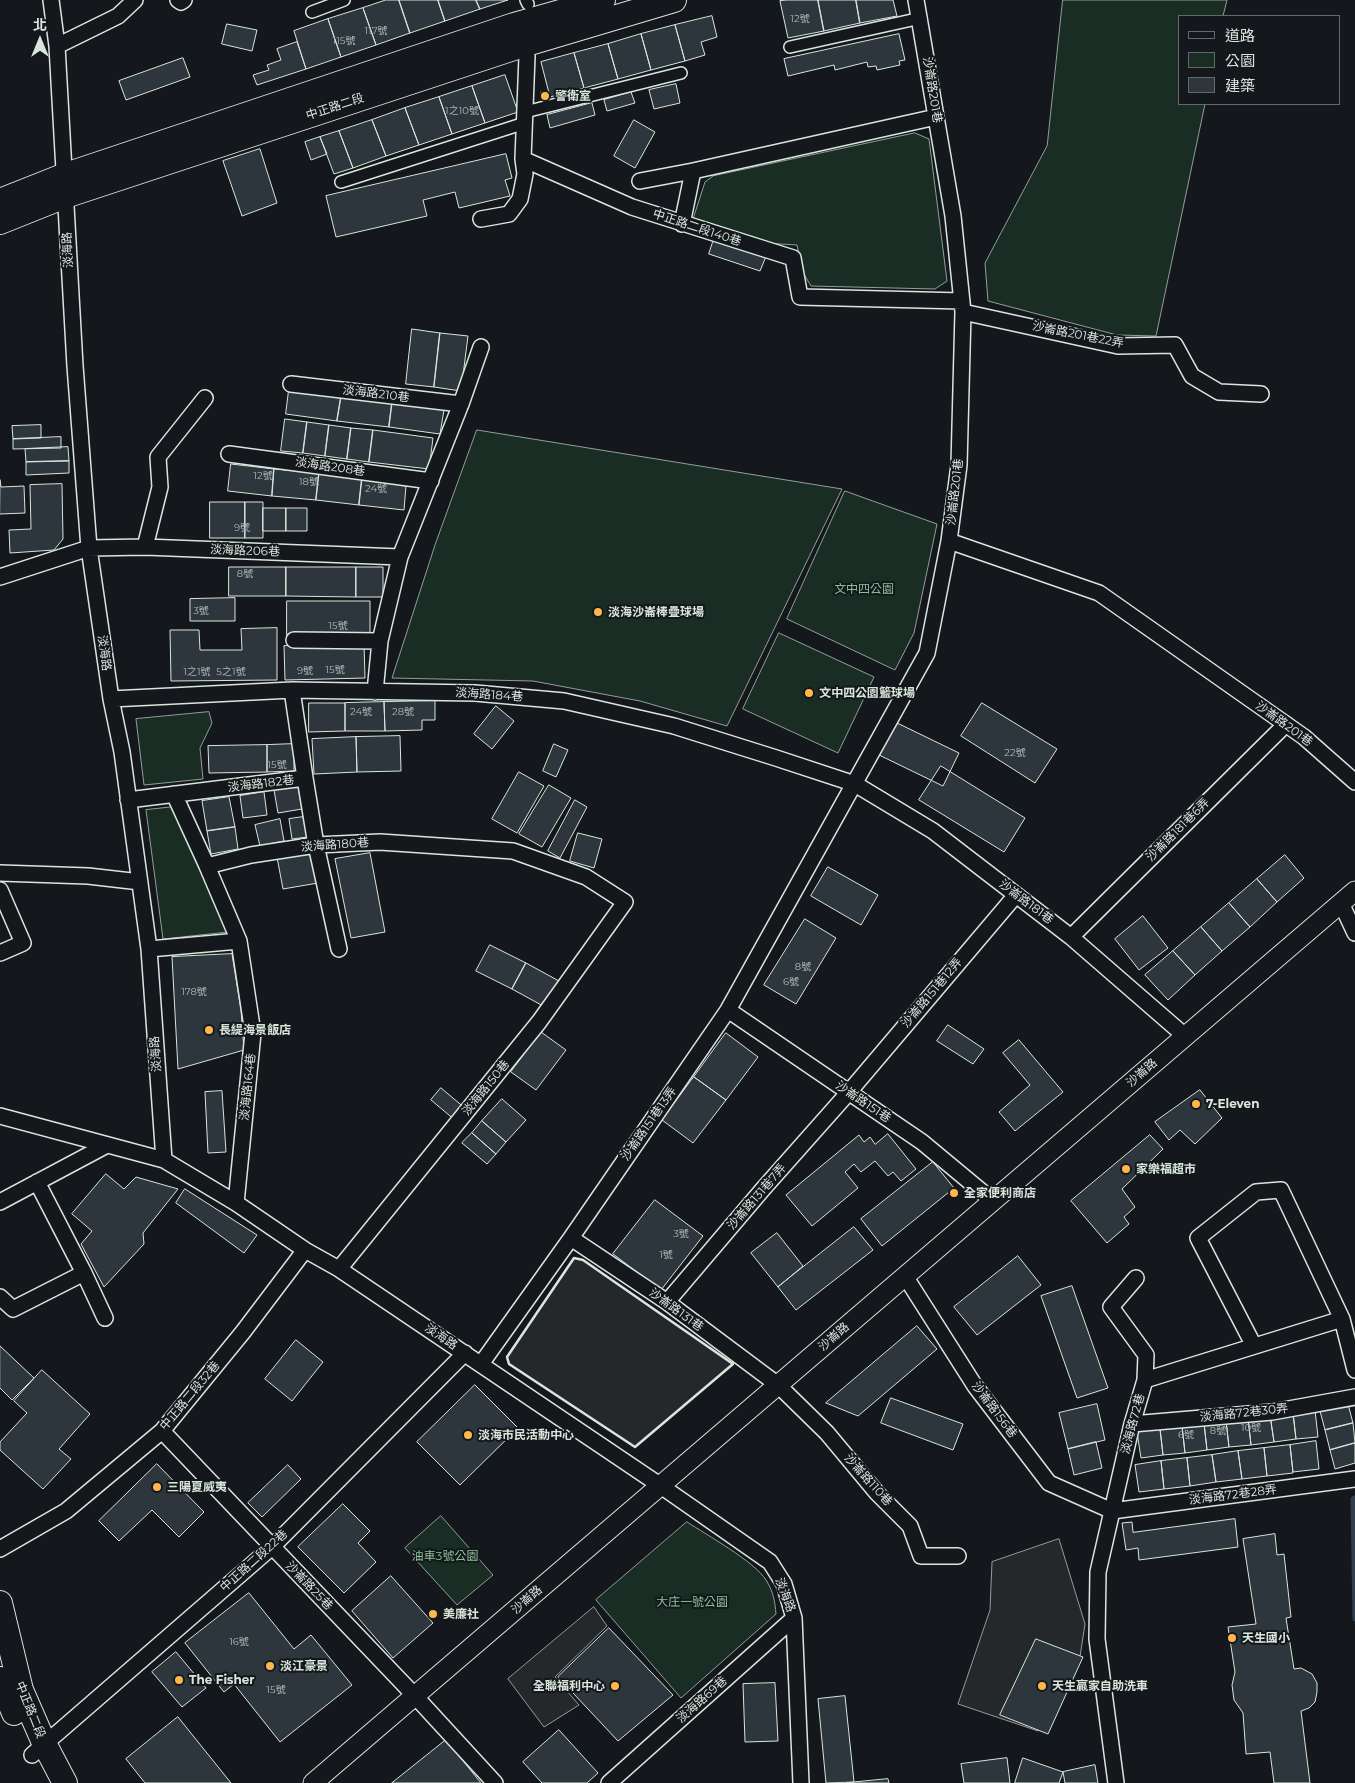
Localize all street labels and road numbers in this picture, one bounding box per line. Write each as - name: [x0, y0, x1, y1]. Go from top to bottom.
- street label: 沙崙路201巷: [920, 56, 944, 124]
- street label: 中正路二段: [304, 91, 366, 123]
- street label: 中正路二段140巷: [651, 207, 743, 249]
- street label: 淡海路: [60, 232, 76, 268]
- street label: 沙崙路201巷22弄: [1031, 319, 1125, 351]
- street label: 淡海路210巷: [342, 383, 410, 405]
- street label: 淡海路208巷: [294, 455, 366, 479]
- street label: 沙崙路201巷: [944, 458, 966, 526]
- street label: 淡海路206巷: [210, 543, 280, 559]
- street label: 淡海路: [94, 634, 114, 672]
- street label: 淡海路184巷: [455, 685, 523, 705]
- street label: 沙崙路201巷: [1253, 698, 1315, 750]
- street label: 淡海路182巷: [227, 773, 295, 795]
- street label: 沙崙路181巷6弄: [1143, 795, 1213, 865]
- street label: 淡海路180巷: [301, 835, 369, 855]
- street label: 沙崙路181巷: [996, 877, 1056, 927]
- street label: 沙崙路151巷12弄: [899, 955, 965, 1031]
- street label: 淡海路: [148, 1036, 164, 1072]
- street label: 淡海路164巷: [237, 1053, 259, 1121]
- street label: 沙崙路: [1124, 1056, 1160, 1090]
- street label: 淡海路150巷: [459, 1057, 513, 1119]
- street label: 沙崙路151巷: [833, 1078, 893, 1126]
- street label: 沙崙路151巷13弄: [618, 1084, 680, 1164]
- street label: 沙崙路131巷7弄: [725, 1161, 789, 1233]
- street label: 沙崙路131巷: [646, 1286, 706, 1334]
- street label: 沙崙路: [816, 1320, 852, 1354]
- street label: 淡海路: [422, 1321, 460, 1353]
- street label: 中正路二段32巷: [157, 1359, 223, 1433]
- street label: 沙崙路156巷: [968, 1379, 1020, 1441]
- street label: 淡海路72巷: [1118, 1392, 1148, 1456]
- street label: 淡海路72巷30弄: [1199, 1401, 1289, 1425]
- street label: 沙崙路110巷: [841, 1451, 895, 1509]
- street label: 淡海路72巷28弄: [1188, 1482, 1278, 1508]
- street label: 中正路二段22巷: [217, 1527, 291, 1595]
- street label: 沙崙路25巷: [282, 1559, 336, 1613]
- street label: 淡海路: [772, 1576, 798, 1614]
- street label: 沙崙路: [509, 1583, 545, 1617]
- street label: 淡海路69巷: [674, 1674, 730, 1726]
- street label: 中正路二段: [12, 1679, 48, 1741]

